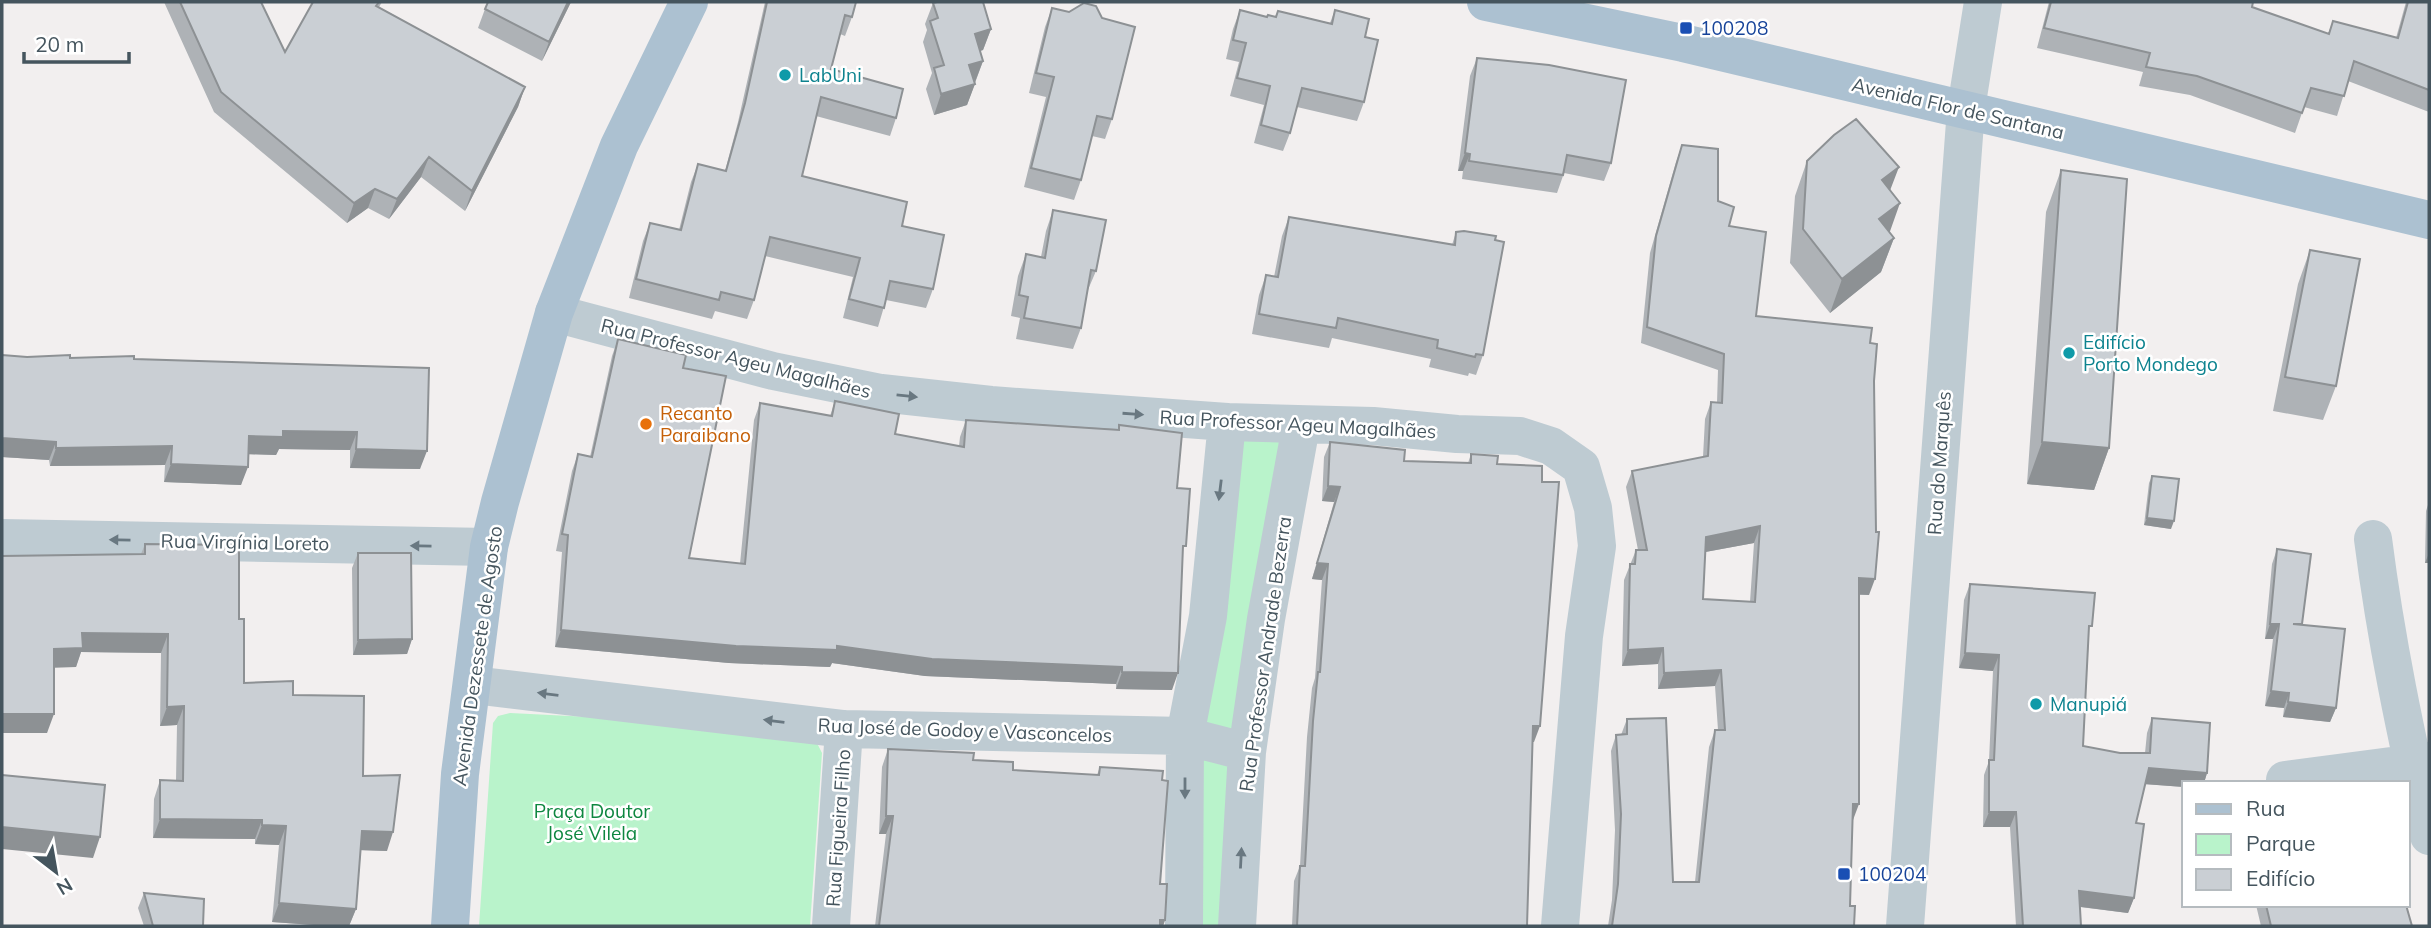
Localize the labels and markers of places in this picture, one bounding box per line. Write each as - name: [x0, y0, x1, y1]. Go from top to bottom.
- place label: 100208: [1700, 16, 1768, 40]
- marker: 100208: [1678, 20, 1694, 36]
- place label: LabUni: [799, 63, 862, 87]
- marker: LabUni: [777, 67, 793, 83]
- place label: Edifício Porto Mondego: [2083, 330, 2218, 376]
- marker: Edifício Porto Mondego: [2061, 345, 2077, 361]
- place label: Recanto Paraibano: [660, 401, 751, 447]
- marker: Recanto Paraibano: [638, 416, 654, 432]
- place label: Manupiá: [2050, 692, 2127, 716]
- marker: Manupiá: [2028, 696, 2044, 712]
- place label: 100204: [1858, 862, 1926, 886]
- marker: 100204: [1836, 866, 1852, 882]

